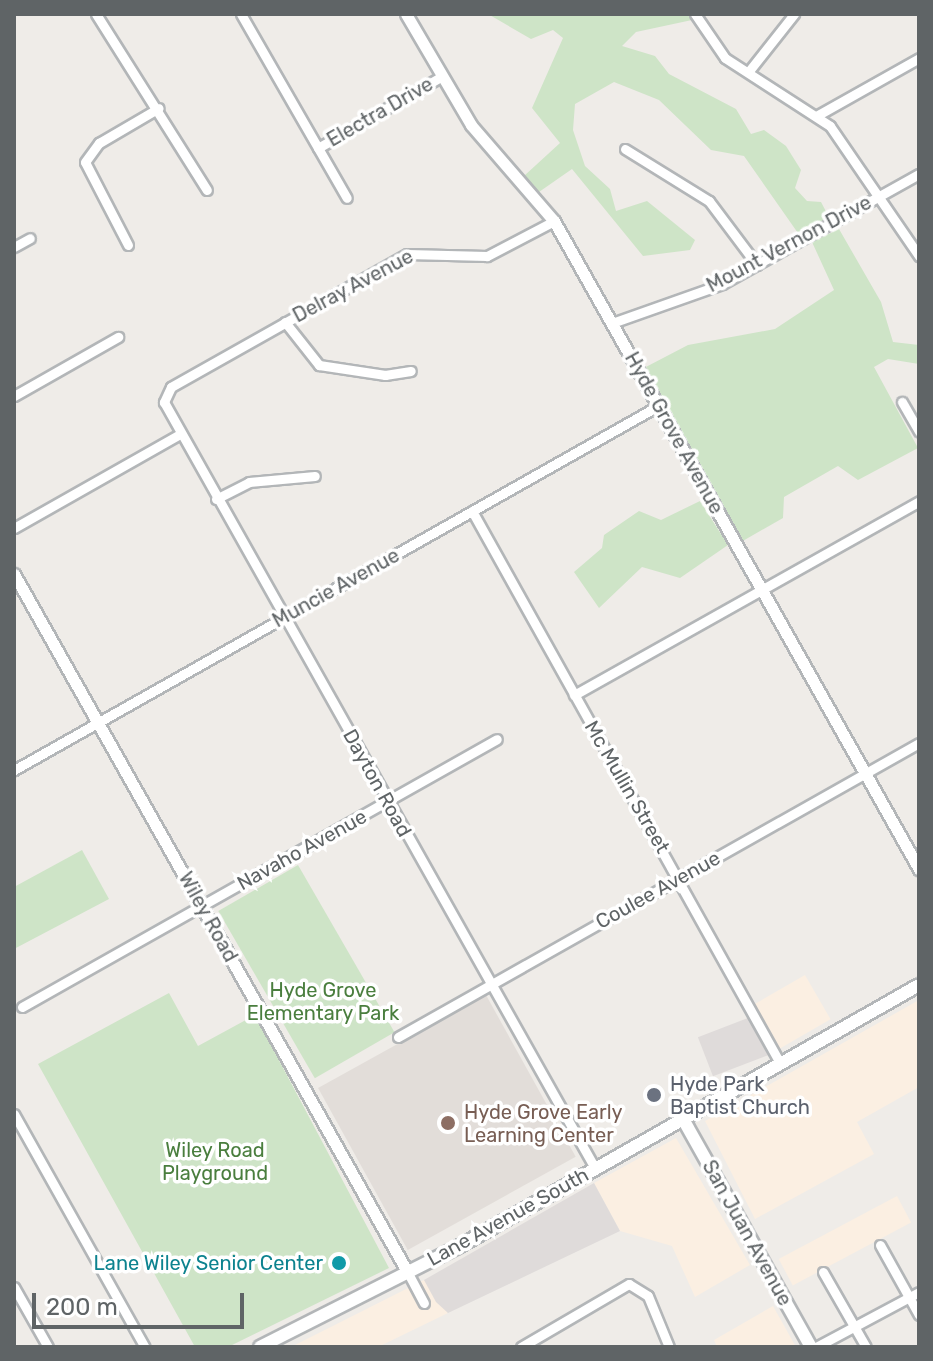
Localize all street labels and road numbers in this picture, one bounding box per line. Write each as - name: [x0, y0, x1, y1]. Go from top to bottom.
- street label: Electra Drive: [323, 72, 437, 152]
- street label: Mount Vernon Drive: [702, 190, 876, 298]
- street label: Delray Avenue: [288, 244, 418, 328]
- street label: Hyde Grove Avenue: [619, 348, 729, 518]
- street label: Muncie Avenue: [268, 543, 404, 633]
- street label: Mc Mullin Street: [579, 716, 675, 858]
- street label: Dayton Road: [338, 725, 416, 841]
- street label: Navaho Avenue: [233, 804, 371, 896]
- street label: Coulee Avenue: [591, 846, 725, 934]
- street label: Wiley Road: [173, 868, 243, 966]
- street label: San Juan Avenue: [697, 1156, 797, 1310]
- street label: Lane Avenue South: [423, 1163, 593, 1271]

